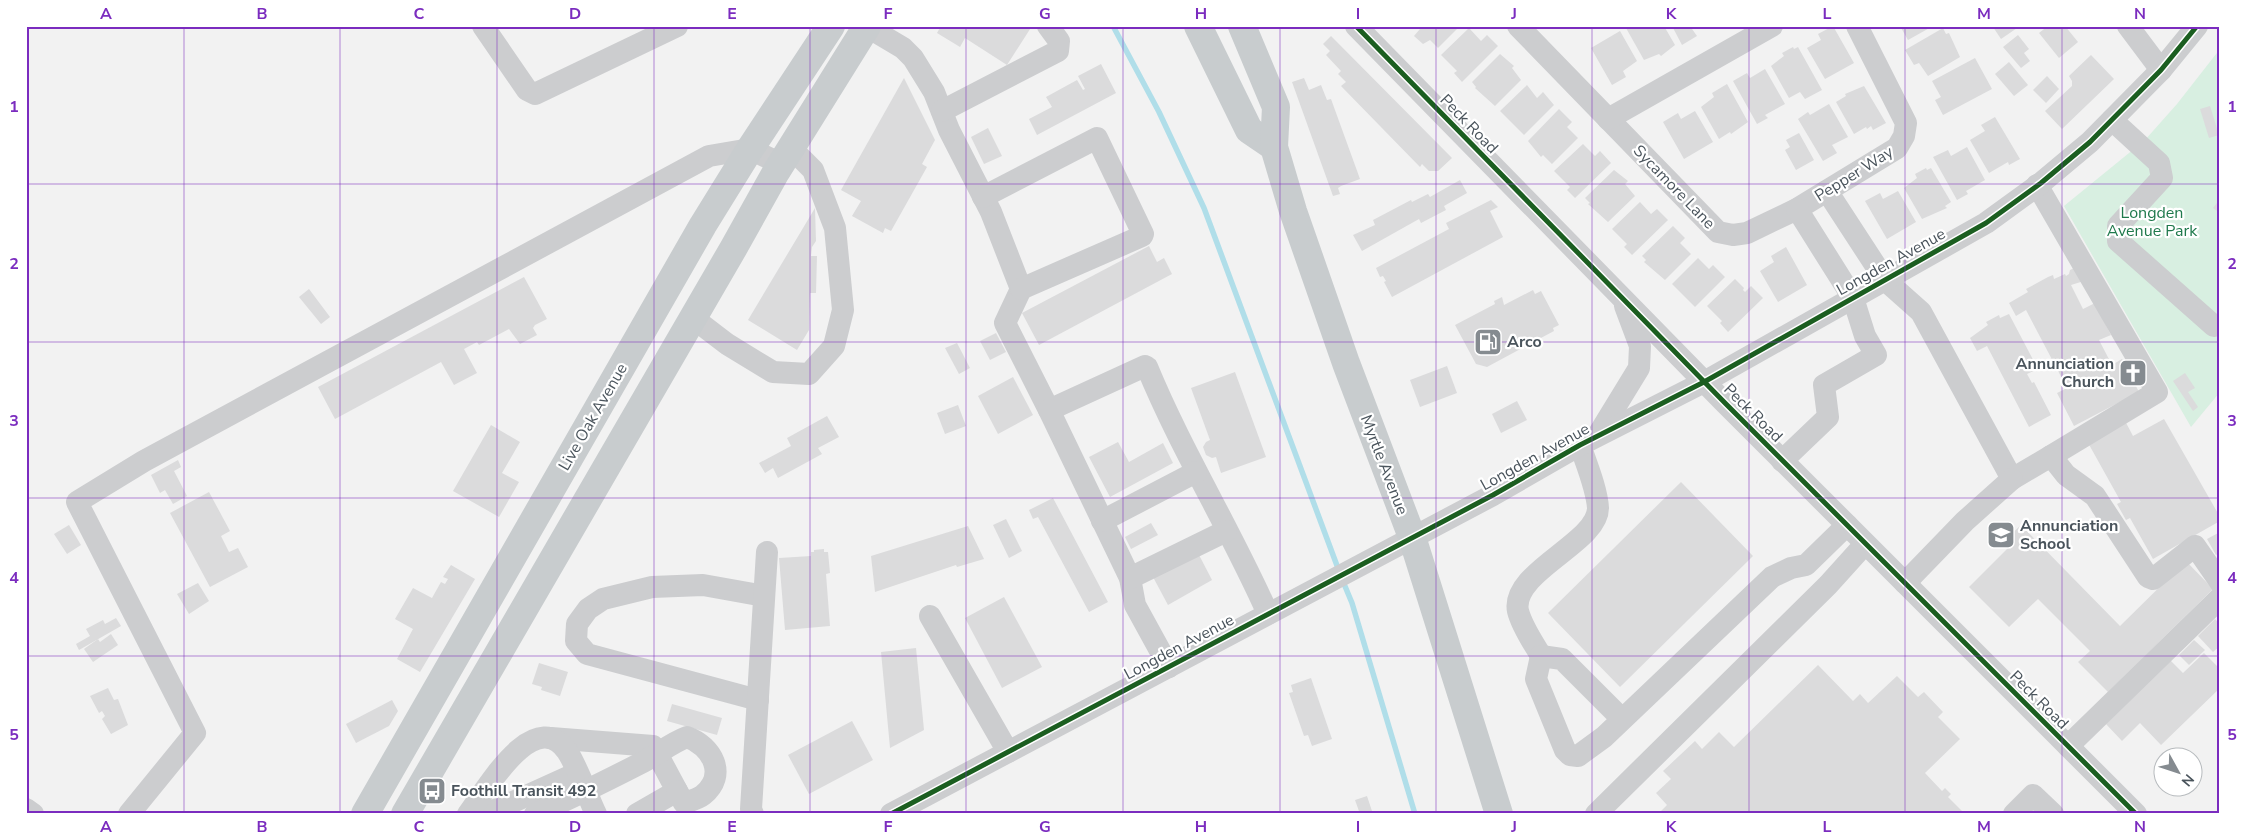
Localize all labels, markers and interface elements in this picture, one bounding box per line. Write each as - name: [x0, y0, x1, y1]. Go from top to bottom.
- text: A: [100, 3, 112, 25]
- text: B: [256, 3, 268, 25]
- text: C: [414, 3, 425, 25]
- text: D: [569, 3, 581, 25]
- text: E: [727, 3, 737, 25]
- text: F: [884, 3, 893, 25]
- text: G: [1039, 3, 1051, 25]
- text: H: [1195, 3, 1207, 25]
- text: I: [1356, 3, 1360, 25]
- text: J: [1510, 3, 1517, 25]
- text: K: [1666, 3, 1678, 25]
- text: L: [1823, 3, 1832, 25]
- text: M: [1977, 3, 1991, 25]
- text: N: [2134, 3, 2146, 25]
- street label: Peck Road: [1435, 89, 1503, 159]
- text: 1: [9, 96, 19, 118]
- text: 1: [2227, 96, 2237, 118]
- street label: Sycamore Lane: [1628, 140, 1720, 234]
- street label: Pepper Way: [1811, 141, 1898, 207]
- park label: Longden Avenue Park: [2107, 202, 2198, 242]
- street label: Longden Avenue: [1833, 223, 1949, 301]
- text: 2: [9, 253, 19, 275]
- text: 2: [2227, 253, 2237, 275]
- fuel station icon: Arco: [1473, 327, 1503, 357]
- place label: Arco: [1507, 331, 1542, 353]
- place label: Annunciation Church: [2016, 353, 2114, 393]
- church icon: Annunciation Church: [2118, 358, 2148, 388]
- street label: Live Oak Avenue: [553, 359, 633, 475]
- street label: Peck Road: [1719, 379, 1787, 447]
- text: 3: [9, 410, 19, 432]
- text: 3: [2227, 410, 2237, 432]
- street label: Myrtle Avenue: [1355, 412, 1413, 518]
- street label: Longden Avenue: [1477, 418, 1593, 496]
- place label: Annunciation School: [2020, 515, 2118, 555]
- school or university icon: Annunciation School: [1986, 520, 2016, 550]
- text: 4: [9, 567, 19, 589]
- text: 4: [2227, 567, 2237, 589]
- street label: Longden Avenue: [1120, 609, 1238, 685]
- street label: Peck Road: [2005, 666, 2073, 734]
- text: 5: [9, 724, 19, 746]
- text: 5: [2227, 724, 2237, 746]
- north arrow: [2154, 748, 2204, 798]
- text: N: [2177, 770, 2198, 790]
- bus stop icon: Foothill Transit 492: [417, 776, 447, 806]
- place label: Foothill Transit 492: [451, 780, 596, 802]
- text: A: [100, 816, 112, 838]
- text: B: [256, 816, 268, 838]
- text: C: [414, 816, 425, 838]
- text: D: [569, 816, 581, 838]
- text: E: [727, 816, 737, 838]
- text: F: [884, 816, 893, 838]
- text: G: [1039, 816, 1051, 838]
- text: H: [1195, 816, 1207, 838]
- text: I: [1356, 816, 1360, 838]
- text: J: [1510, 816, 1517, 838]
- text: K: [1666, 816, 1678, 838]
- text: L: [1823, 816, 1832, 838]
- text: M: [1977, 816, 1991, 838]
- text: N: [2134, 816, 2146, 838]

